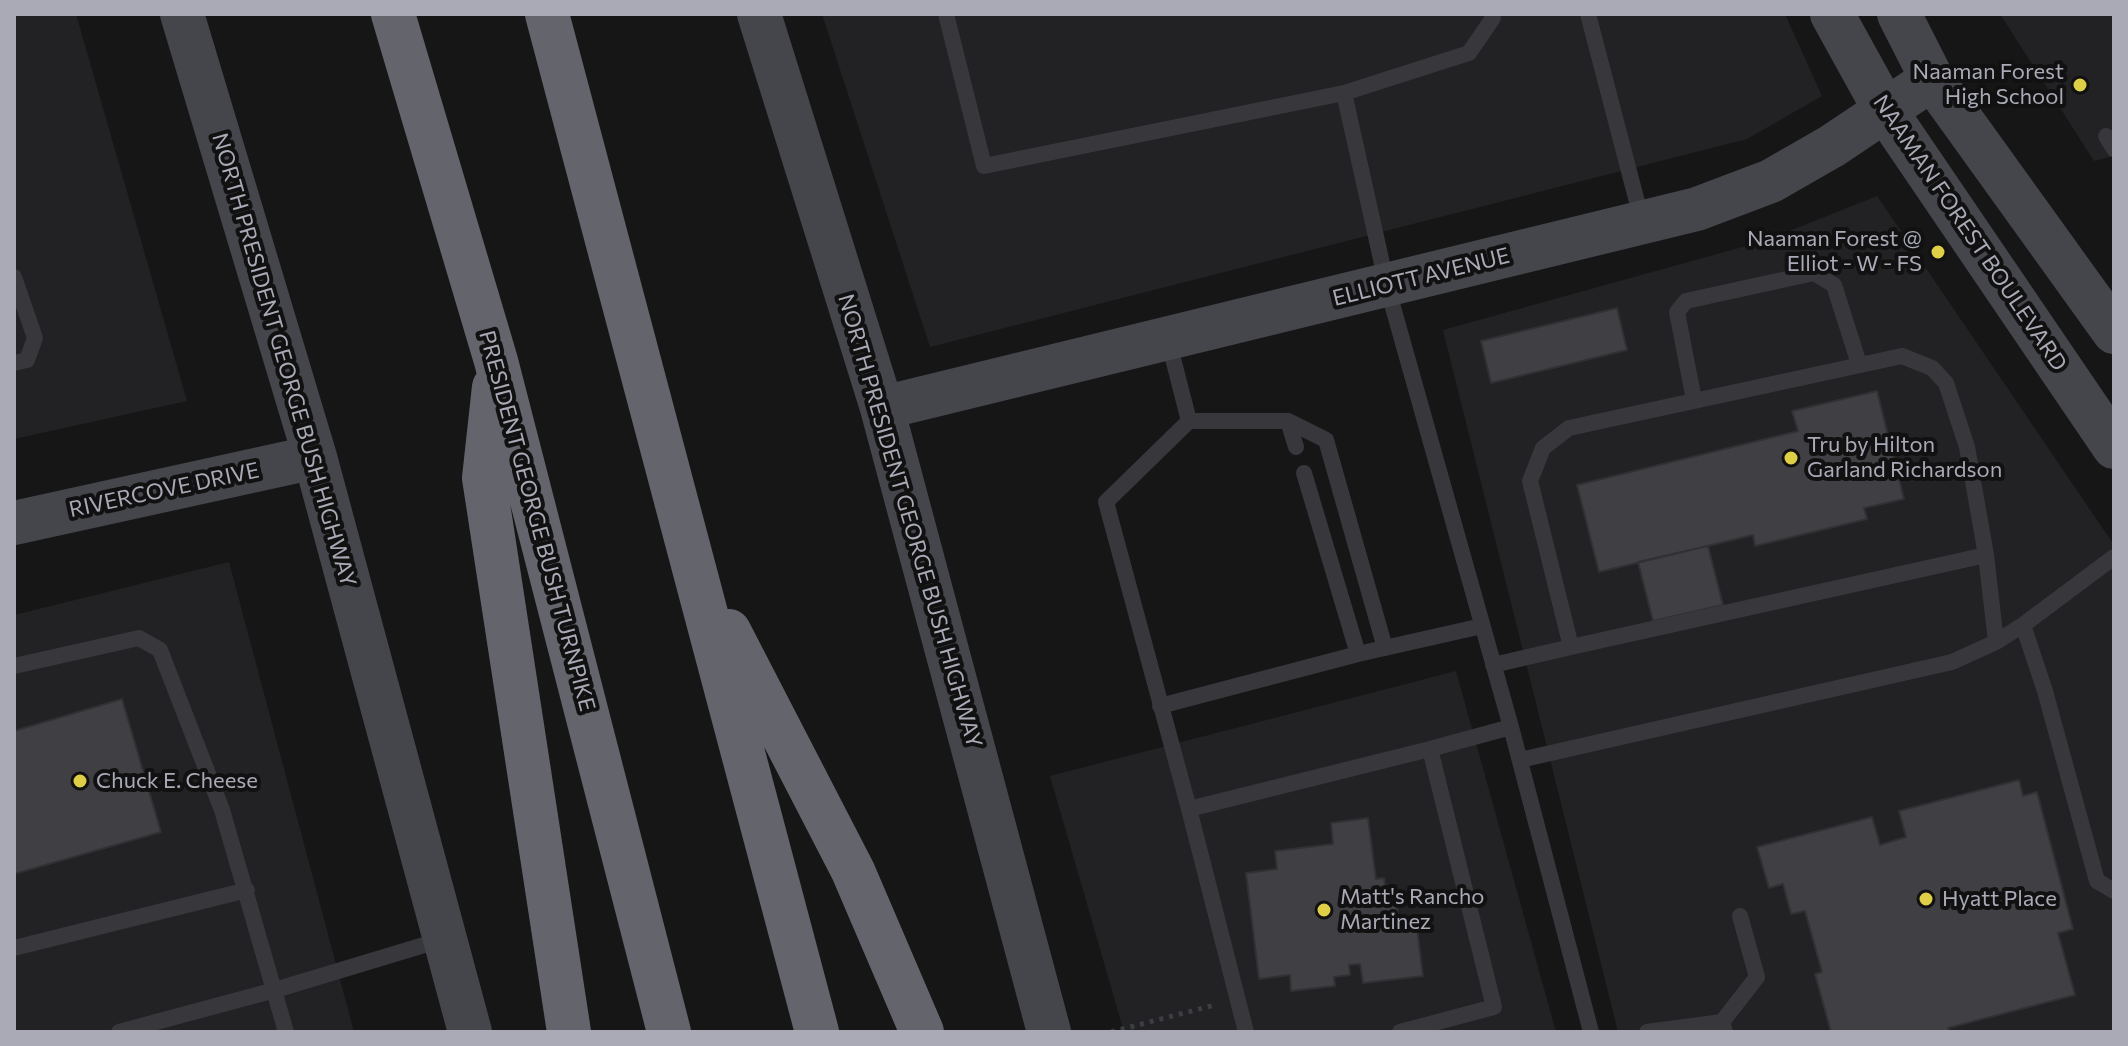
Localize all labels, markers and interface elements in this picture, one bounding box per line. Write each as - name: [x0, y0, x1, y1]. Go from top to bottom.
- place label: Naaman Forest High School: [1913, 59, 2064, 110]
- marker: Naaman Forest High School: [2071, 76, 2089, 94]
- street label: NAAMAN FOREST BOULEVARD: [1868, 90, 2072, 376]
- street label: NORTH PRESIDENT GEORGE BUSH HIGHWAY: [206, 130, 362, 590]
- place label: Naaman Forest @ Elliot - W - FS: [1747, 226, 1922, 278]
- street label: ELLIOTT AVENUE: [1330, 242, 1512, 312]
- marker: Naaman Forest @ Elliot - W - FS: [1929, 243, 1947, 261]
- street label: NORTH PRESIDENT GEORGE BUSH HIGHWAY: [832, 291, 988, 751]
- street label: PRESIDENT GEORGE BUSH TURNPIKE: [473, 328, 601, 714]
- place label: Tru by Hilton Garland Richardson: [1807, 432, 2002, 484]
- marker: Tru by Hilton Garland Richardson: [1782, 449, 1800, 467]
- street label: RIVERCOVE DRIVE: [67, 457, 261, 523]
- place label: Chuck E. Cheese: [96, 768, 258, 794]
- marker: Chuck E. Cheese: [71, 772, 89, 790]
- place label: Matt's Rancho Martinez: [1340, 884, 1484, 936]
- place label: Hyatt Place: [1942, 886, 2057, 912]
- marker: Hyatt Place: [1917, 890, 1935, 908]
- marker: Matt's Rancho Martinez: [1315, 901, 1333, 919]

